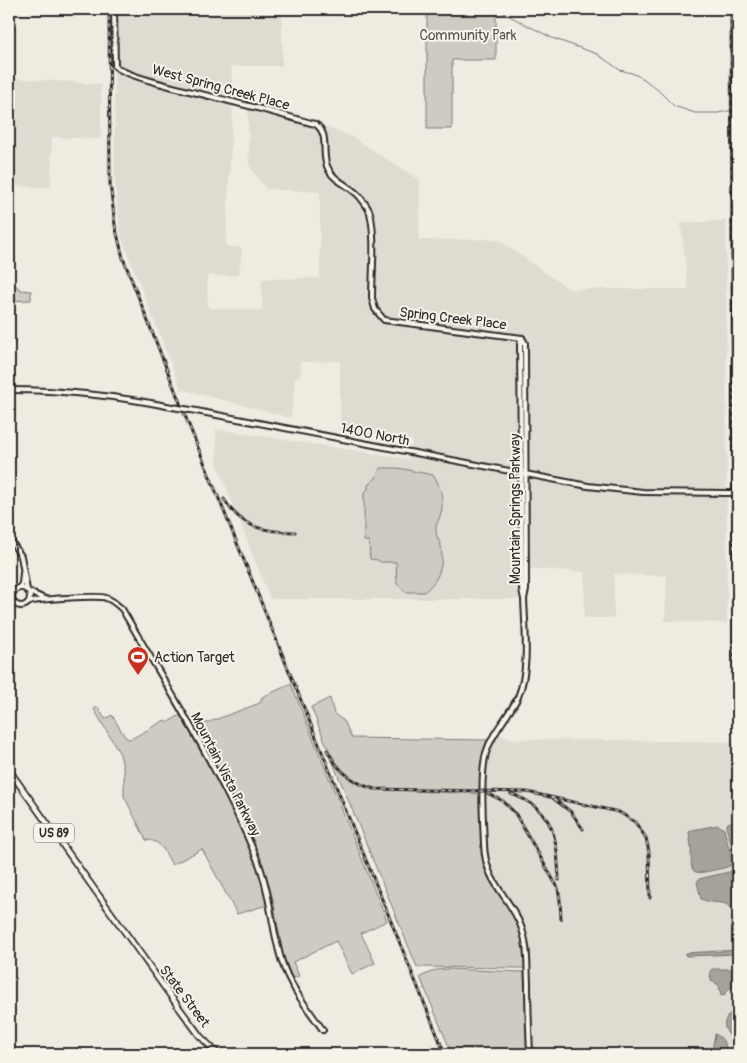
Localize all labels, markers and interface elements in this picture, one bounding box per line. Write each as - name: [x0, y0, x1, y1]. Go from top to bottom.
- park label: Community Park: [419, 27, 517, 44]
- street label: West Spring Creek Place: [150, 61, 292, 114]
- street label: Spring Creek Place: [398, 303, 508, 334]
- street label: 1400 North: [339, 419, 411, 450]
- street label: Mountain Springs Parkway: [507, 434, 524, 584]
- sports icon: Action Target: [126, 645, 150, 676]
- place label: Action Target: [154, 649, 235, 666]
- street label: Mountain Vista Parkway: [187, 709, 264, 839]
- road number: US 89: [34, 824, 74, 842]
- street label: State Street: [156, 962, 214, 1031]

